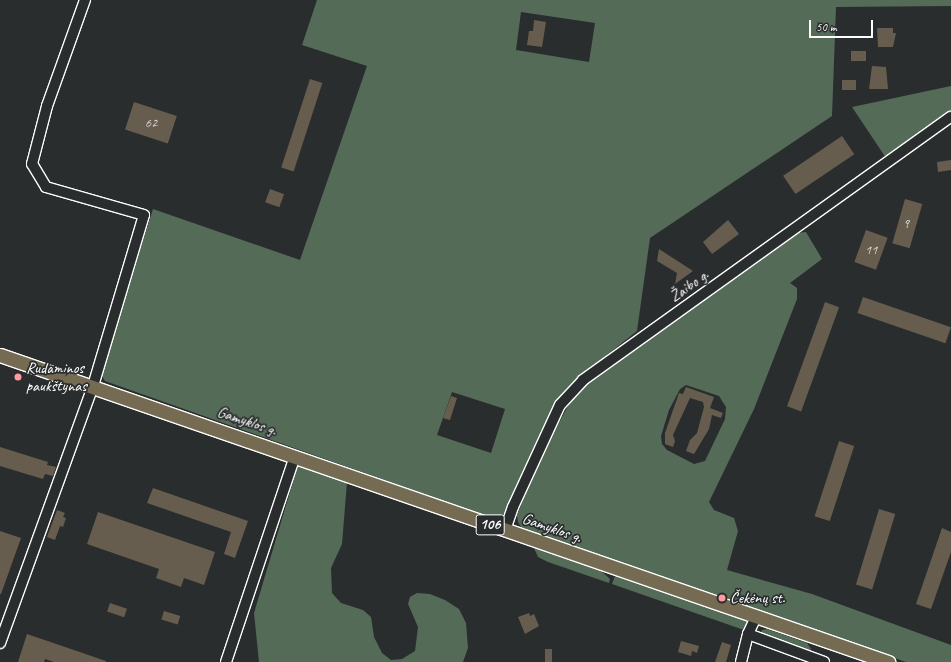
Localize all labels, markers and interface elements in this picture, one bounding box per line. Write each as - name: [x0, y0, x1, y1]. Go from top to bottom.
- scale bar: [811, 12, 875, 38]
- text: 50 m: [816, 19, 836, 35]
- house number: 62: [145, 115, 157, 131]
- house number: 9: [903, 216, 909, 232]
- house number: 11: [865, 242, 877, 258]
- street label: Žaibo g.: [666, 265, 712, 307]
- place label: Rudaminos paukštynas: [26, 358, 87, 396]
- marker: Rudaminos paukštynas: [13, 372, 23, 382]
- street label: Gamyklos g.: [215, 402, 279, 440]
- street label: Gamyklos g.: [520, 509, 584, 547]
- road number: 106: [475, 512, 505, 538]
- place label: Čekėnų st.: [730, 588, 785, 608]
- marker: Čekėnų st.: [717, 593, 727, 603]

